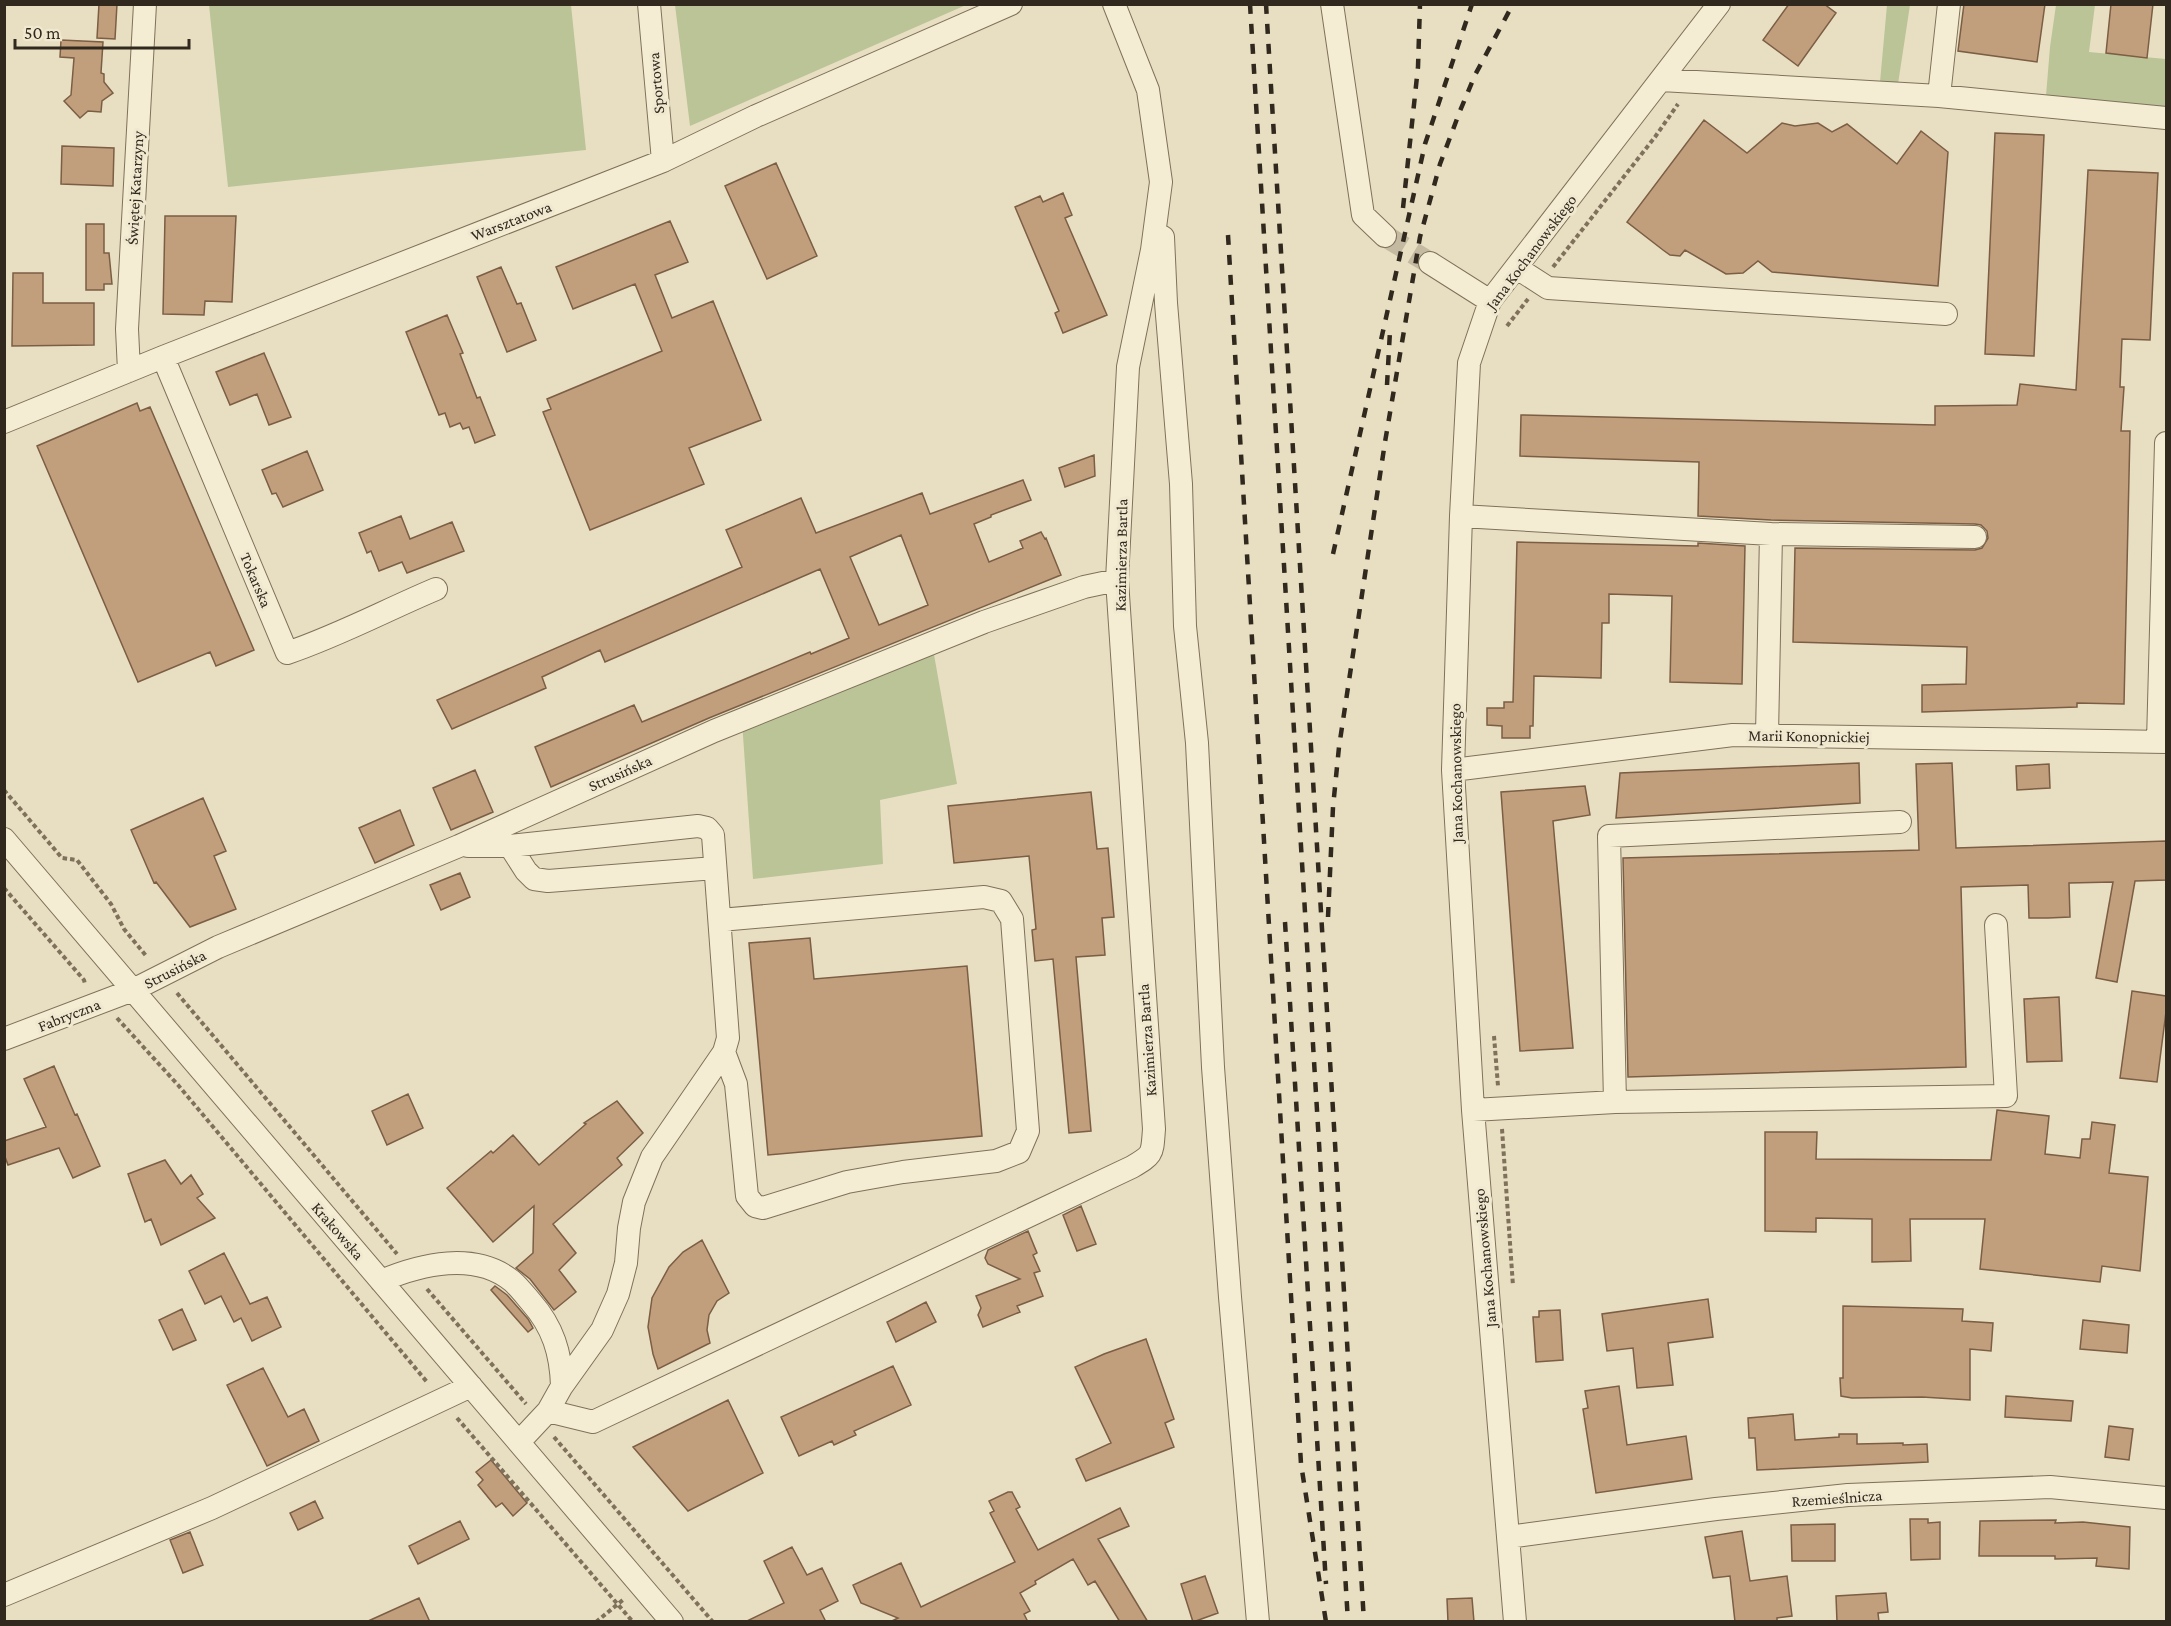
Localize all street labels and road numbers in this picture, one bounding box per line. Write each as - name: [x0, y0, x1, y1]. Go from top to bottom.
- street label: Sportowa: [645, 51, 668, 114]
- street label: Świętej Katarzyny: [124, 130, 148, 246]
- street label: Jana Kochanowskiego: [1481, 191, 1581, 315]
- street label: Warsztatowa: [468, 198, 554, 244]
- street label: Kazimierza Bartla: [1112, 498, 1130, 612]
- street label: Tokarska: [237, 550, 275, 610]
- street label: Jana Kochanowskiego: [1446, 703, 1467, 845]
- street label: Marii Konopnickiej: [1748, 726, 1870, 747]
- street label: Strusińska: [586, 751, 655, 794]
- street label: Strusińska: [141, 946, 209, 992]
- street label: Kazimierza Bartla: [1135, 982, 1159, 1097]
- street label: Fabryczna: [35, 995, 104, 1036]
- street label: Jana Kochanowskiego: [1470, 1188, 1501, 1330]
- street label: Krakowska: [309, 1199, 368, 1264]
- street label: Rzemieślnicza: [1791, 1486, 1883, 1510]

